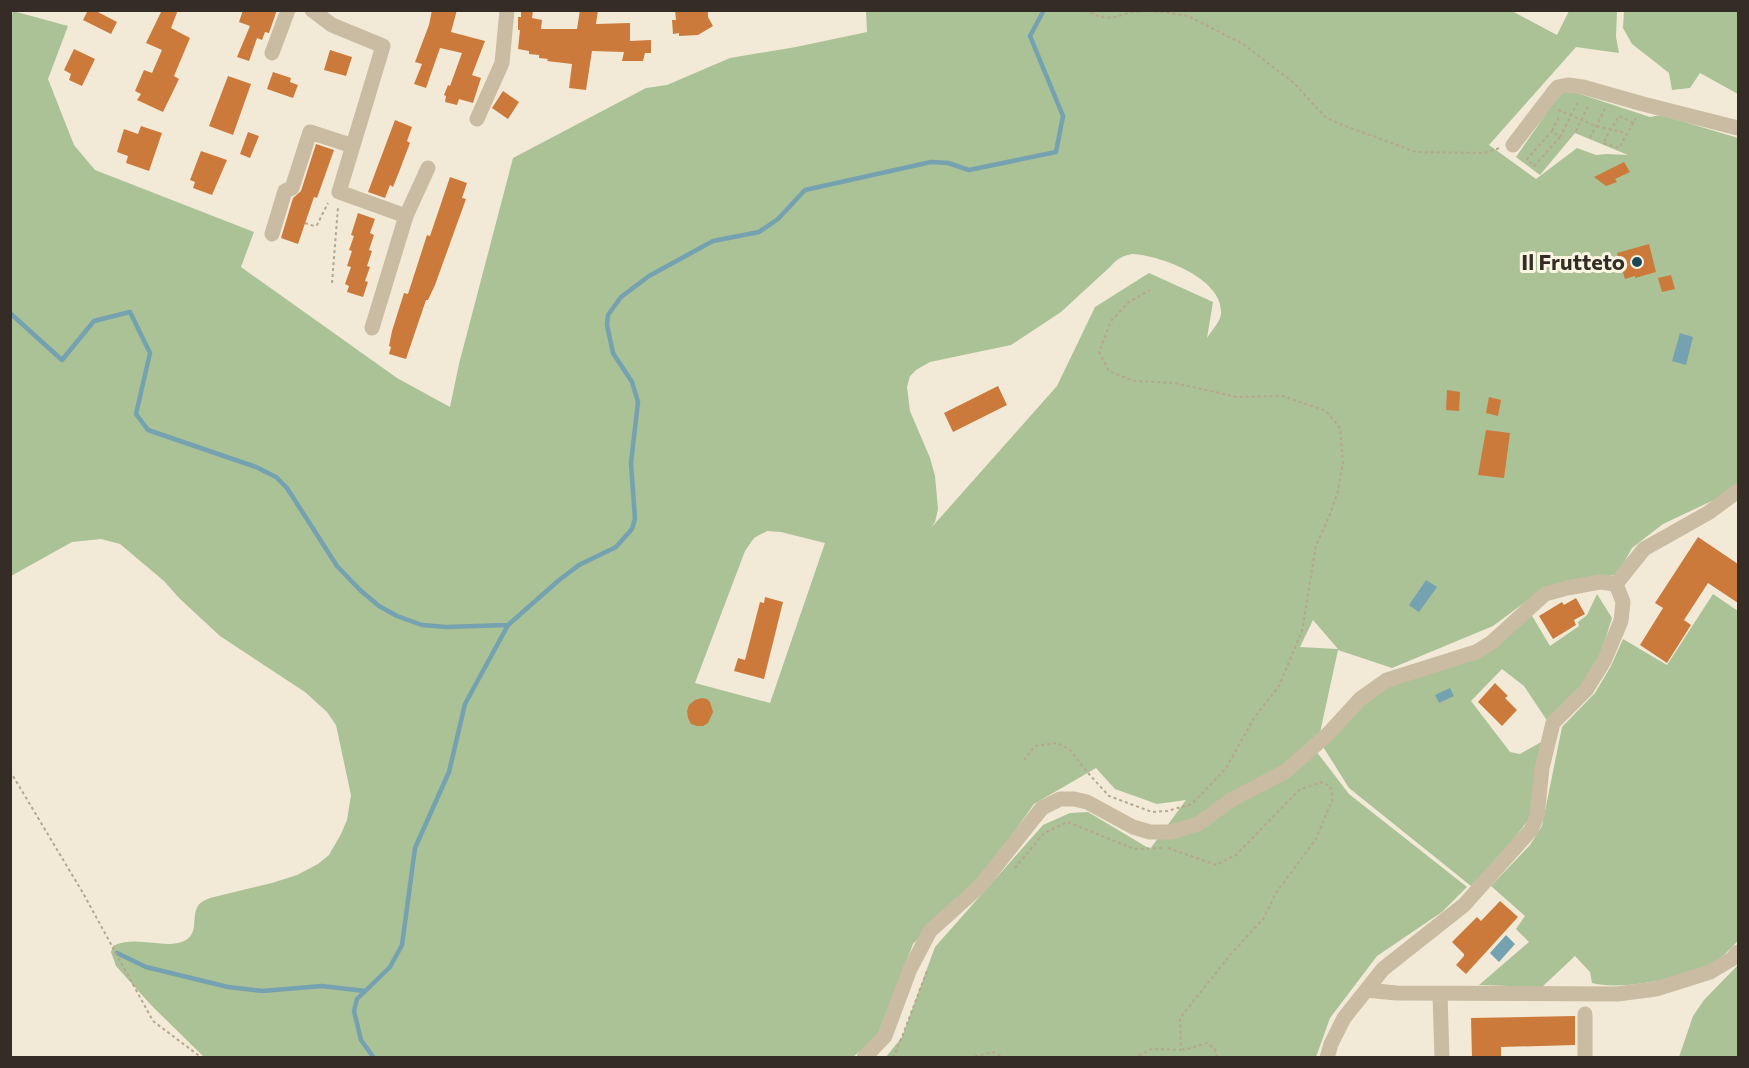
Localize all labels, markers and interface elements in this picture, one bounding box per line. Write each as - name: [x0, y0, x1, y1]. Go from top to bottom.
- place label: Il Frutteto: [1521, 248, 1625, 275]
- marker: Il Frutteto: [1630, 255, 1644, 269]

